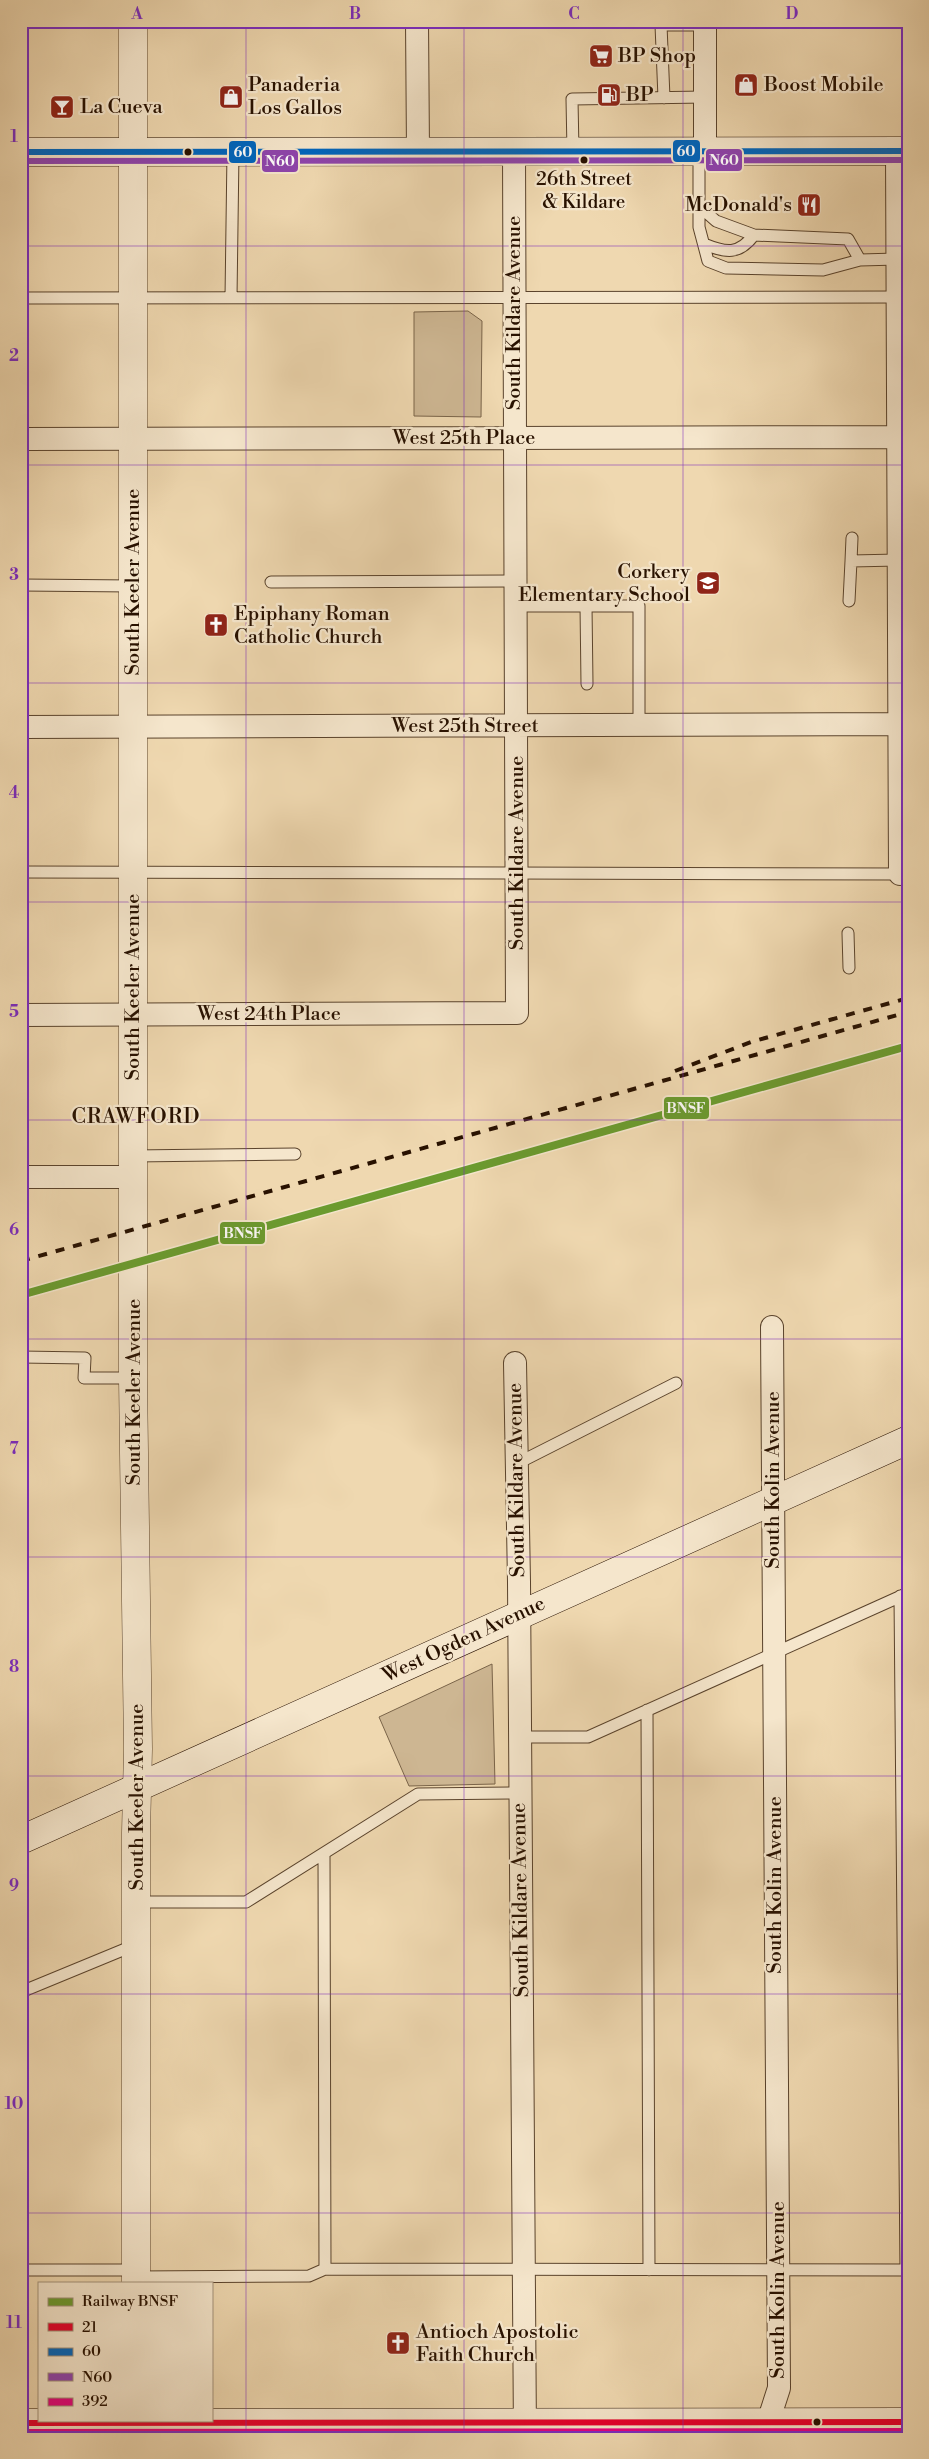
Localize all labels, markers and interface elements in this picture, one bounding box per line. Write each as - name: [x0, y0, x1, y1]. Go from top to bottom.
- text: A: [130, 4, 143, 24]
- text: B: [349, 4, 361, 24]
- text: C: [568, 4, 580, 24]
- text: D: [786, 4, 799, 24]
- supermarket icon: BP Shop: [588, 43, 614, 69]
- place label: BP Shop: [617, 44, 696, 69]
- shop icon: Boost Mobile: [733, 72, 759, 98]
- place label: Panaderia Los Gallos: [248, 73, 342, 121]
- place label: Boost Mobile: [763, 73, 884, 98]
- fuel station icon: BP: [596, 82, 622, 108]
- place label: BP: [625, 83, 654, 108]
- shop icon: Panaderia Los Gallos: [218, 84, 244, 110]
- bar icon: La Cueva: [49, 94, 75, 120]
- place label: La Cueva: [80, 95, 164, 120]
- text: 1: [10, 127, 18, 147]
- line badge: 60: [672, 139, 701, 163]
- line badge: 60: [228, 140, 257, 164]
- text: 60: [677, 143, 696, 161]
- text: 60: [234, 144, 253, 162]
- unlabelled marker: [183, 147, 193, 157]
- line badge: N60: [705, 148, 743, 172]
- line badge: N60: [261, 149, 299, 173]
- text: N60: [709, 152, 739, 170]
- text: N60: [265, 153, 295, 171]
- marker: 26th Street & Kildare: [579, 155, 589, 165]
- place label: 26th Street & Kildare: [536, 167, 632, 214]
- restaurant icon: McDonald's: [796, 192, 822, 218]
- place label: McDonald's: [685, 193, 792, 218]
- street label: South Kildare Avenue: [502, 216, 527, 410]
- text: 2: [9, 346, 19, 366]
- street label: West 25th Place: [392, 426, 535, 451]
- street label: South Keeler Avenue: [121, 489, 146, 675]
- place label: Corkery Elementary School: [518, 560, 690, 608]
- text: 3: [9, 565, 19, 585]
- school or university icon: Corkery Elementary School: [695, 570, 721, 596]
- place label: Epiphany Roman Catholic Church: [234, 602, 390, 650]
- church icon: Epiphany Roman Catholic Church: [203, 612, 229, 638]
- street label: West 25th Street: [390, 714, 539, 739]
- street label: South Kildare Avenue: [505, 756, 530, 950]
- text: 4: [9, 783, 20, 803]
- street label: South Keeler Avenue: [121, 894, 146, 1080]
- text: 5: [9, 1002, 19, 1022]
- street label: West 24th Place: [196, 1002, 341, 1027]
- line badge: BNSF: [663, 1096, 710, 1120]
- text: BNSF: [666, 1100, 706, 1118]
- district label: CRAWFORD: [71, 1104, 201, 1130]
- text: 6: [9, 1220, 19, 1240]
- line badge: BNSF: [219, 1221, 266, 1245]
- text: BNSF: [223, 1225, 263, 1243]
- street label: South Keeler Avenue: [122, 1299, 147, 1485]
- street label: South Kildare Avenue: [503, 1382, 531, 1578]
- street label: South Kolin Avenue: [761, 1391, 786, 1569]
- text: 7: [9, 1439, 19, 1459]
- street label: West Ogden Avenue: [378, 1591, 549, 1689]
- text: 8: [9, 1657, 19, 1677]
- street label: South Keeler Avenue: [125, 1704, 150, 1890]
- street label: South Kolin Avenue: [763, 1796, 788, 1974]
- street label: South Kildare Avenue: [507, 1802, 535, 1998]
- text: 9: [9, 1876, 19, 1896]
- text: 10: [5, 2094, 23, 2114]
- street label: South Kolin Avenue: [766, 2201, 791, 2379]
- legend: [38, 2282, 212, 2422]
- text: Railway BNSF: [82, 2292, 178, 2311]
- text: 11: [6, 2313, 22, 2333]
- text: 21: [82, 2318, 98, 2337]
- place label: Antioch Apostolic Faith Church: [415, 2320, 579, 2368]
- church icon: Antioch Apostolic Faith Church: [385, 2330, 411, 2356]
- text: 60: [82, 2342, 101, 2361]
- text: N60: [82, 2368, 112, 2387]
- text: 392: [82, 2392, 108, 2411]
- unlabelled marker: [812, 2417, 822, 2427]

